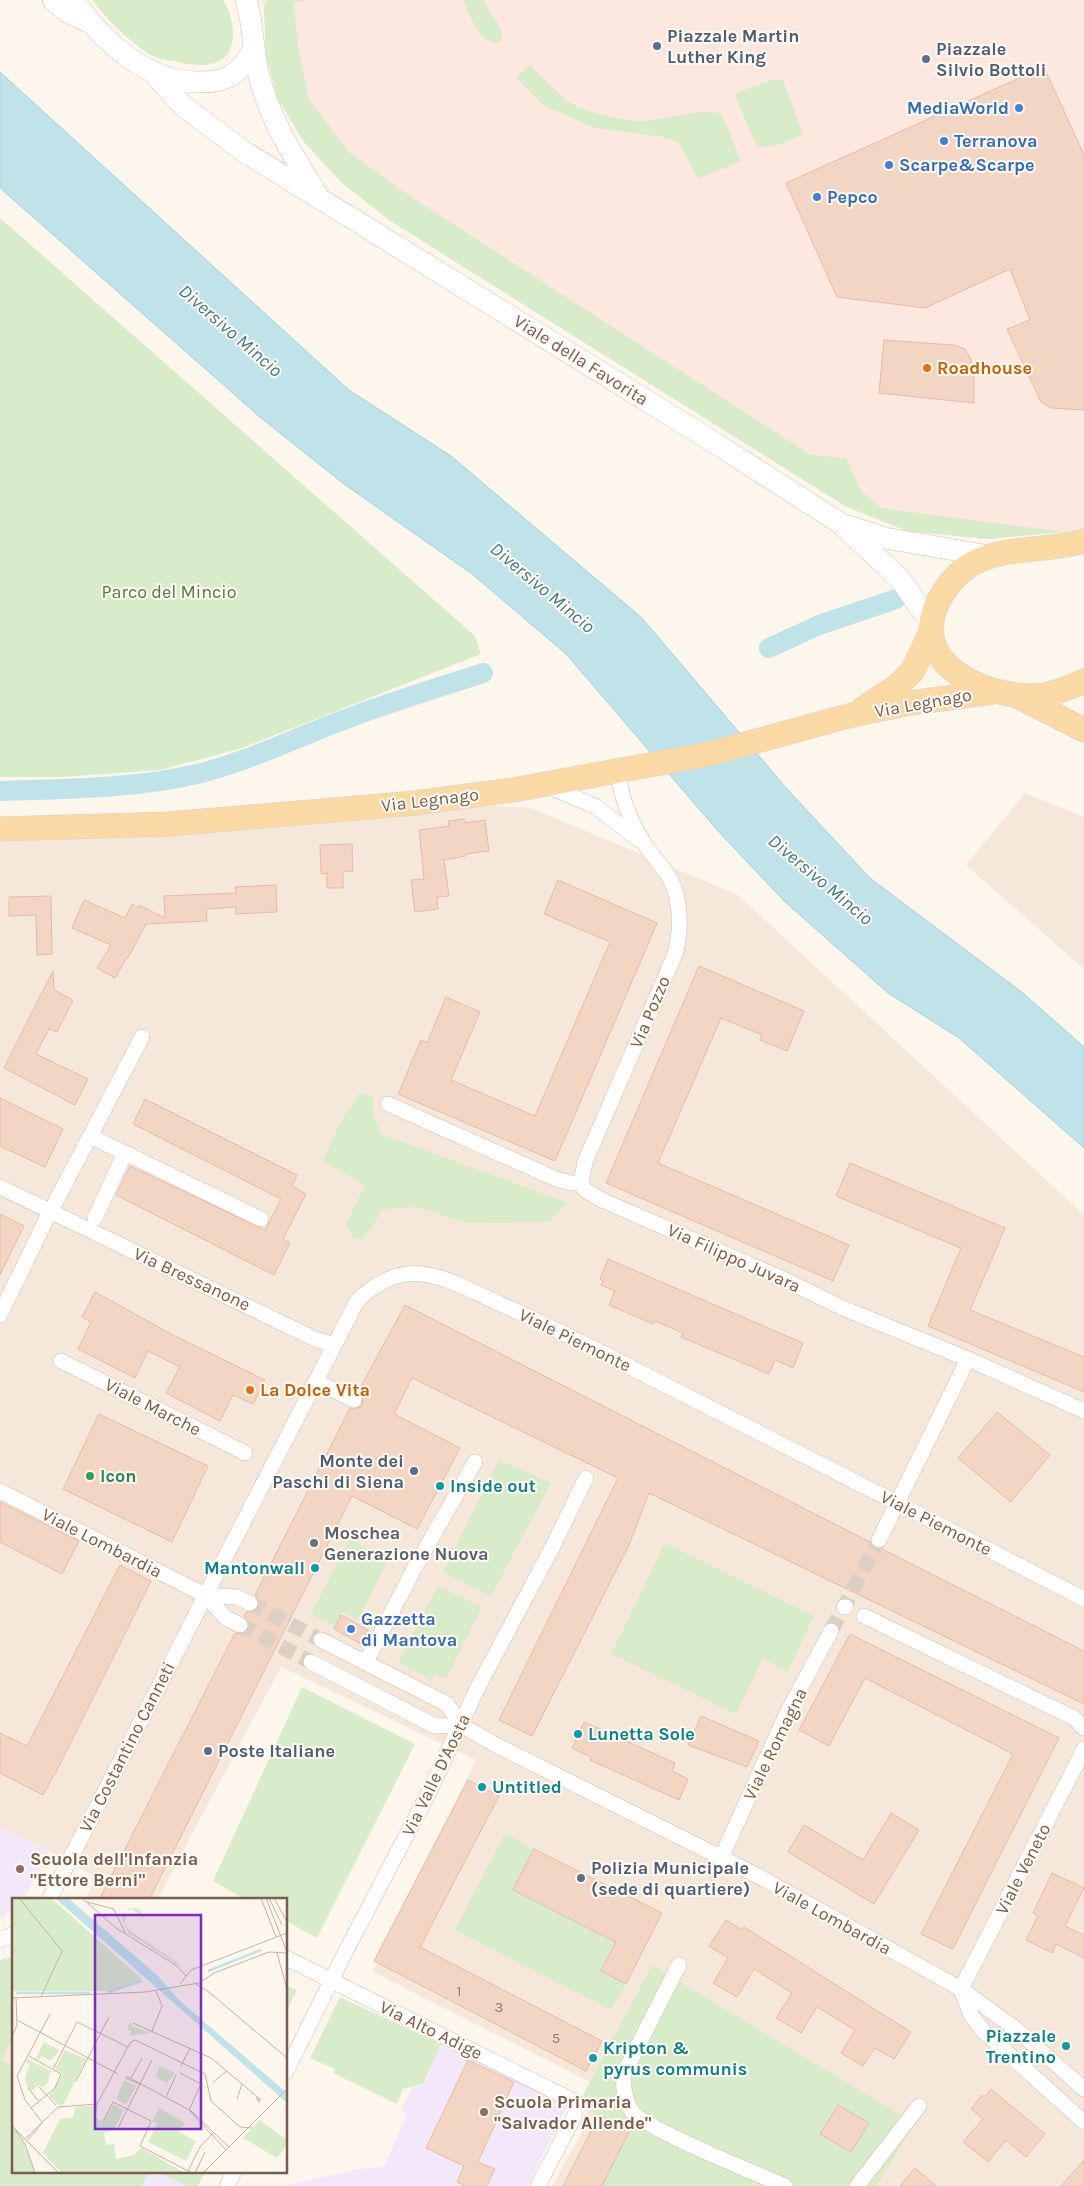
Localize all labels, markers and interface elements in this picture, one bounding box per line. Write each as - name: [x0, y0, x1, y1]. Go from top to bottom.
- place label: Piazzale Martin Luther King: [667, 25, 799, 68]
- place label: Piazzale Silvio Bottoli: [936, 38, 1046, 81]
- marker: Piazzale Martin Luther King: [651, 40, 663, 52]
- marker: Piazzale Silvio Bottoli: [920, 53, 932, 65]
- place label: MediaWorld: [907, 97, 1009, 119]
- marker: MediaWorld: [1013, 102, 1025, 114]
- place label: Terranova: [954, 130, 1038, 152]
- marker: Terranova: [938, 135, 950, 147]
- place label: Scarpe&Scarpe: [899, 154, 1035, 176]
- marker: Scarpe&Scarpe: [883, 159, 895, 171]
- place label: Pepco: [827, 186, 878, 208]
- marker: Pepco: [811, 191, 823, 203]
- water label: Diversivo Mincio: [174, 280, 287, 382]
- street label: Viale della Favorita: [510, 310, 652, 410]
- place label: Roadhouse: [937, 357, 1032, 379]
- marker: Roadhouse: [921, 362, 933, 374]
- water label: Diversivo Mincio: [486, 538, 600, 638]
- park label: Parco del Mincio: [102, 581, 236, 603]
- street label: Via Legnago: [873, 684, 973, 722]
- street label: Via Legnago: [380, 783, 480, 817]
- water label: Diversivo Mincio: [764, 830, 878, 930]
- street label: Via Pozzo: [625, 973, 675, 1051]
- street label: Via Filippo Juvara: [664, 1219, 804, 1297]
- street label: Via Bressanone: [130, 1242, 254, 1316]
- street label: Viale Piemonte: [515, 1303, 635, 1377]
- street label: Viale Marche: [101, 1373, 205, 1441]
- place label: La Dolce Vita: [260, 1379, 370, 1401]
- marker: La Dolce Vita: [244, 1384, 256, 1396]
- place label: Monte dei Paschi di Siena: [272, 1450, 404, 1493]
- place label: Icon: [100, 1465, 136, 1487]
- marker: Monte dei Paschi di Siena: [408, 1465, 420, 1477]
- marker: Icon: [84, 1470, 96, 1482]
- place label: Inside out: [450, 1475, 536, 1497]
- marker: Inside out: [434, 1480, 446, 1492]
- street label: Viale Piemonte: [877, 1485, 995, 1561]
- street label: Viale Lombardia: [38, 1503, 166, 1583]
- place label: Moschea Generazione Nuova: [324, 1522, 489, 1565]
- marker: Moschea Generazione Nuova: [308, 1537, 320, 1549]
- place label: Mantonwall: [204, 1557, 305, 1579]
- marker: Mantonwall: [309, 1562, 321, 1574]
- place label: Gazzetta di Mantova: [361, 1608, 457, 1651]
- marker: Gazzetta di Mantova: [345, 1623, 357, 1635]
- street label: Via Costantino Canneti: [74, 1658, 180, 1836]
- street label: Viale Romagna: [738, 1684, 812, 1804]
- street label: Via Valle D'Aosta: [397, 1710, 475, 1840]
- place label: Lunetta Sole: [588, 1723, 695, 1745]
- marker: Lunetta Sole: [572, 1728, 584, 1740]
- place label: Poste Italiane: [218, 1740, 335, 1762]
- marker: Poste Italiane: [202, 1745, 214, 1757]
- place label: Untitled: [492, 1776, 562, 1798]
- marker: Untitled: [476, 1781, 488, 1793]
- street label: Viale Veneto: [991, 1820, 1055, 1918]
- place label: Scuola dell'Infanzia "Ettore Berni": [30, 1848, 198, 1891]
- place label: Polizia Municipale (sede di quartiere): [591, 1857, 750, 1900]
- marker: Scuola dell'Infanzia "Ettore Berni": [14, 1863, 26, 1875]
- marker: Polizia Municipale (sede di quartiere): [575, 1872, 587, 1884]
- street label: Viale Lombardia: [769, 1876, 895, 1960]
- inset map: [12, 1898, 288, 2174]
- house number: 1: [457, 1982, 461, 2000]
- street label: Via Alto Adige: [376, 1996, 486, 2064]
- house number: 3: [495, 1998, 503, 2016]
- place label: Piazzale Trentino: [986, 2025, 1056, 2068]
- house number: 5: [552, 2029, 560, 2047]
- place label: Kripton & pyrus communis: [603, 2037, 747, 2080]
- marker: Piazzale Trentino: [1060, 2040, 1072, 2052]
- marker: Kripton & pyrus communis: [587, 2052, 599, 2064]
- place label: Scuola Primaria "Salvador Allende": [494, 2091, 652, 2134]
- marker: Scuola Primaria "Salvador Allende": [478, 2106, 490, 2118]

